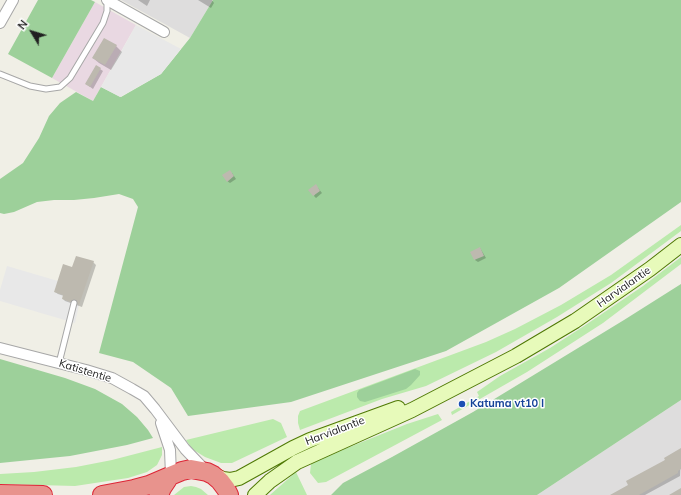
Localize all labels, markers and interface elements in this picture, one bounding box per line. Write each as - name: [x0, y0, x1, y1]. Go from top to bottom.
- north arrow: [12, 12, 52, 52]
- text: N: [14, 17, 31, 32]
- street label: Harvialantie: [595, 264, 653, 310]
- street label: Katistentie: [57, 357, 113, 385]
- place label: Katuma vt10 I: [470, 397, 544, 411]
- marker: Katuma vt10 I: [457, 399, 467, 409]
- street label: Harvialantie: [303, 414, 367, 448]

